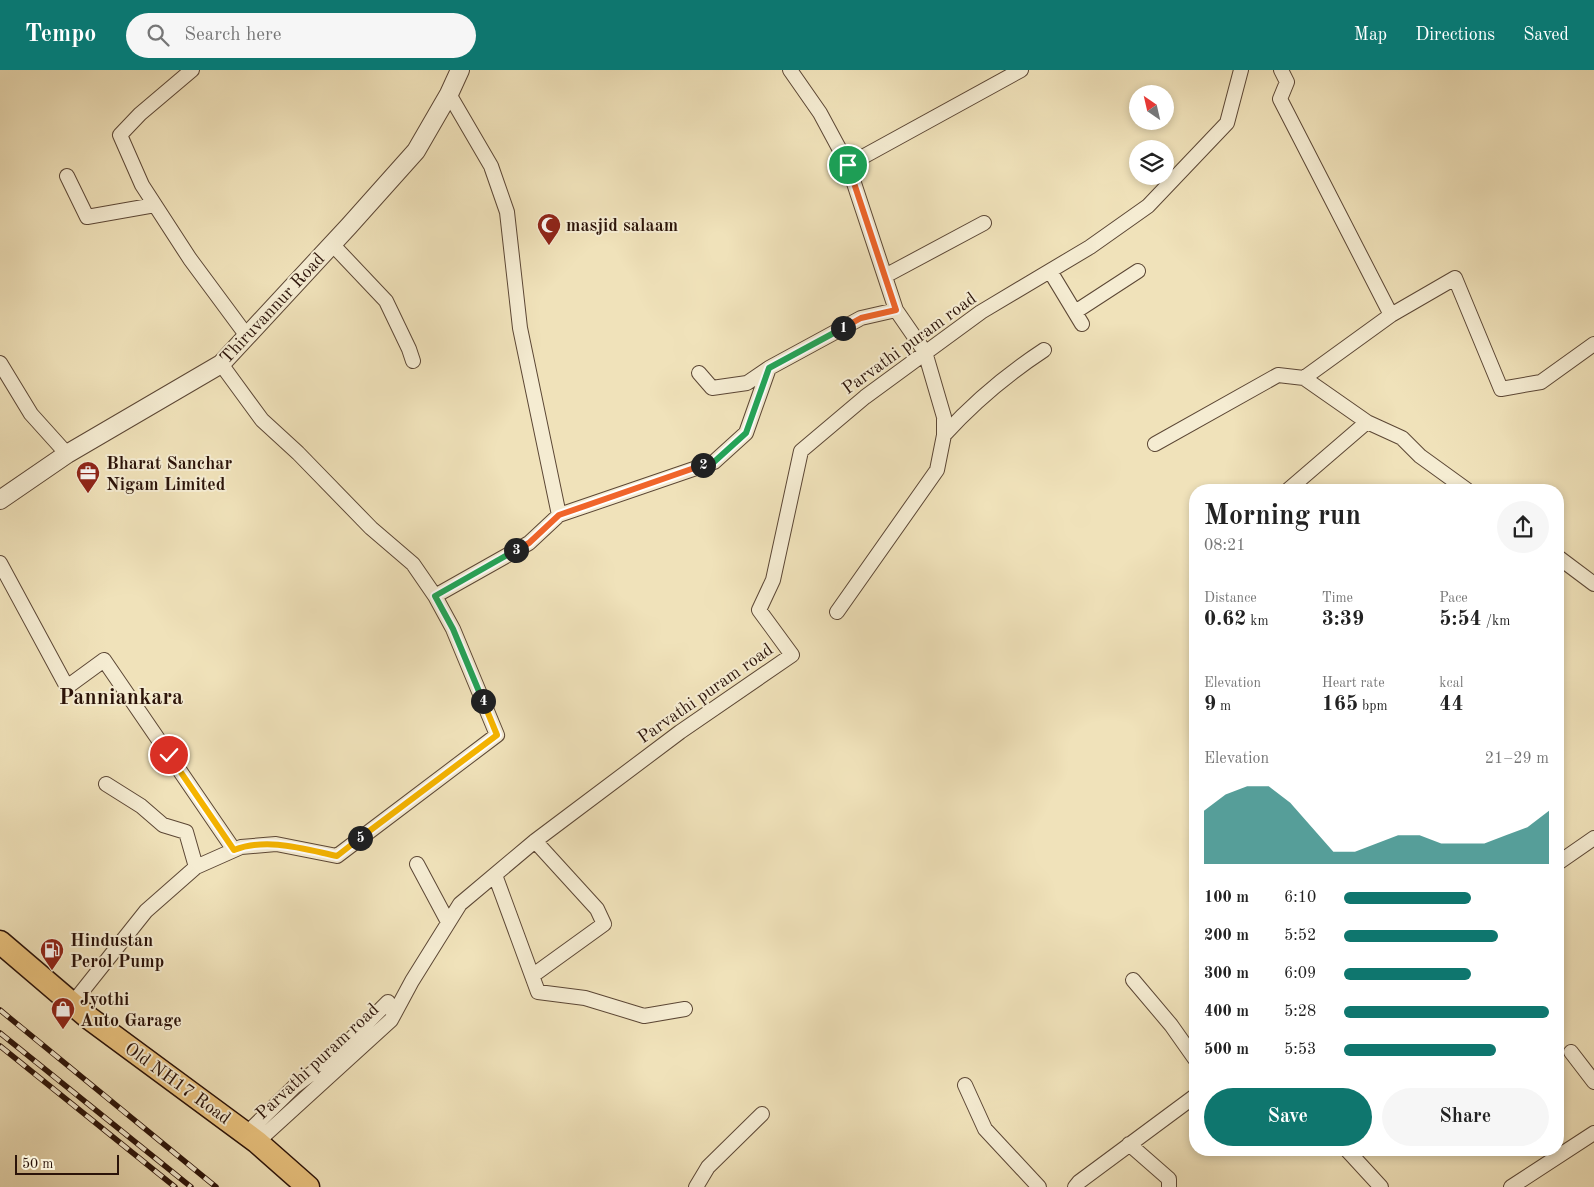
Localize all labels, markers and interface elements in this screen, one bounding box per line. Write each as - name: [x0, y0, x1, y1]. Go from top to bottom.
- search box: [126, 13, 476, 58]
- icon: search: [144, 21, 172, 49]
- text: Tempo: [25, 23, 96, 47]
- text: Search here: [184, 26, 282, 45]
- text: Map: [1354, 26, 1387, 44]
- text: Directions: [1415, 26, 1495, 44]
- text: Saved: [1523, 26, 1569, 44]
- north arrow: [1129, 85, 1174, 130]
- map controls: [1129, 85, 1174, 185]
- button: layers: [1129, 140, 1174, 185]
- pin: [827, 144, 869, 186]
- icon: arrive: [834, 151, 862, 179]
- mosque icon: masjid salaam: [536, 212, 562, 246]
- place label: masjid salaam: [566, 217, 678, 235]
- street label: Thiruvannur Road: [217, 250, 328, 367]
- street label: Parvathi puram road: [839, 289, 980, 398]
- pin: 1: [830, 316, 856, 340]
- text: 1: [839, 321, 848, 335]
- pin: 2: [690, 452, 716, 478]
- place label: Bharat Sanchar Nigam Limited: [106, 455, 233, 494]
- text: 2: [699, 458, 708, 472]
- office icon: Bharat Sanchar Nigam Limited: [75, 460, 101, 494]
- button: share: [1497, 501, 1549, 553]
- text: Morning run: [1204, 503, 1361, 531]
- pin: 3: [504, 538, 528, 562]
- text: 08:21: [1204, 538, 1246, 554]
- text: 3: [512, 543, 521, 557]
- text: Distance: [1204, 591, 1257, 605]
- text: Time: [1322, 591, 1353, 605]
- text: Pace: [1439, 591, 1468, 605]
- text: 0.62: [1204, 609, 1246, 630]
- text: 3:39: [1322, 609, 1364, 630]
- text: 5:54: [1439, 609, 1482, 630]
- text: km: [1246, 614, 1269, 628]
- text: /km: [1482, 614, 1510, 628]
- street label: Parvathi puram road: [635, 640, 777, 747]
- text: Elevation: [1204, 676, 1261, 690]
- text: Heart rate: [1322, 676, 1385, 690]
- text: kcal: [1439, 676, 1463, 690]
- district label: Panniankara: [59, 687, 183, 709]
- pin: 4: [470, 688, 496, 714]
- text: 4: [479, 694, 488, 708]
- text: 9: [1204, 694, 1216, 715]
- text: 165: [1322, 694, 1358, 715]
- text: 44: [1439, 694, 1464, 715]
- text: m: [1216, 699, 1231, 713]
- text: bpm: [1358, 699, 1388, 713]
- pin: [148, 734, 190, 776]
- icon: check: [155, 741, 183, 769]
- text: Elevation: [1204, 751, 1269, 767]
- text: 21–29 m: [1485, 751, 1549, 767]
- pin: 5: [348, 826, 372, 850]
- text: 5: [356, 831, 365, 845]
- text: 100 m: [1204, 890, 1249, 906]
- text: 6:10: [1284, 890, 1316, 906]
- text: 200 m: [1204, 928, 1249, 944]
- text: 5:52: [1284, 928, 1316, 944]
- place label: Hindustan Perol Pump: [70, 932, 164, 971]
- fuel station icon: Hindustan Perol Pump: [39, 937, 65, 971]
- text: 300 m: [1204, 966, 1249, 982]
- text: 6:09: [1284, 966, 1316, 982]
- place label: Jyothi Auto Garage: [80, 991, 182, 1030]
- shop icon: Jyothi Auto Garage: [50, 996, 76, 1030]
- street label: Parvathi puram road: [253, 1000, 383, 1123]
- text: 400 m: [1204, 1004, 1249, 1020]
- text: 5:28: [1284, 1004, 1316, 1020]
- street label: Old NH17 Road: [121, 1040, 234, 1128]
- text: 500 m: [1204, 1042, 1249, 1058]
- text: 5:53: [1284, 1042, 1316, 1058]
- button: Save: [1204, 1088, 1372, 1146]
- button: Share: [1382, 1088, 1549, 1146]
- scale bar: [15, 1152, 119, 1175]
- text: 50 m: [22, 1157, 53, 1171]

